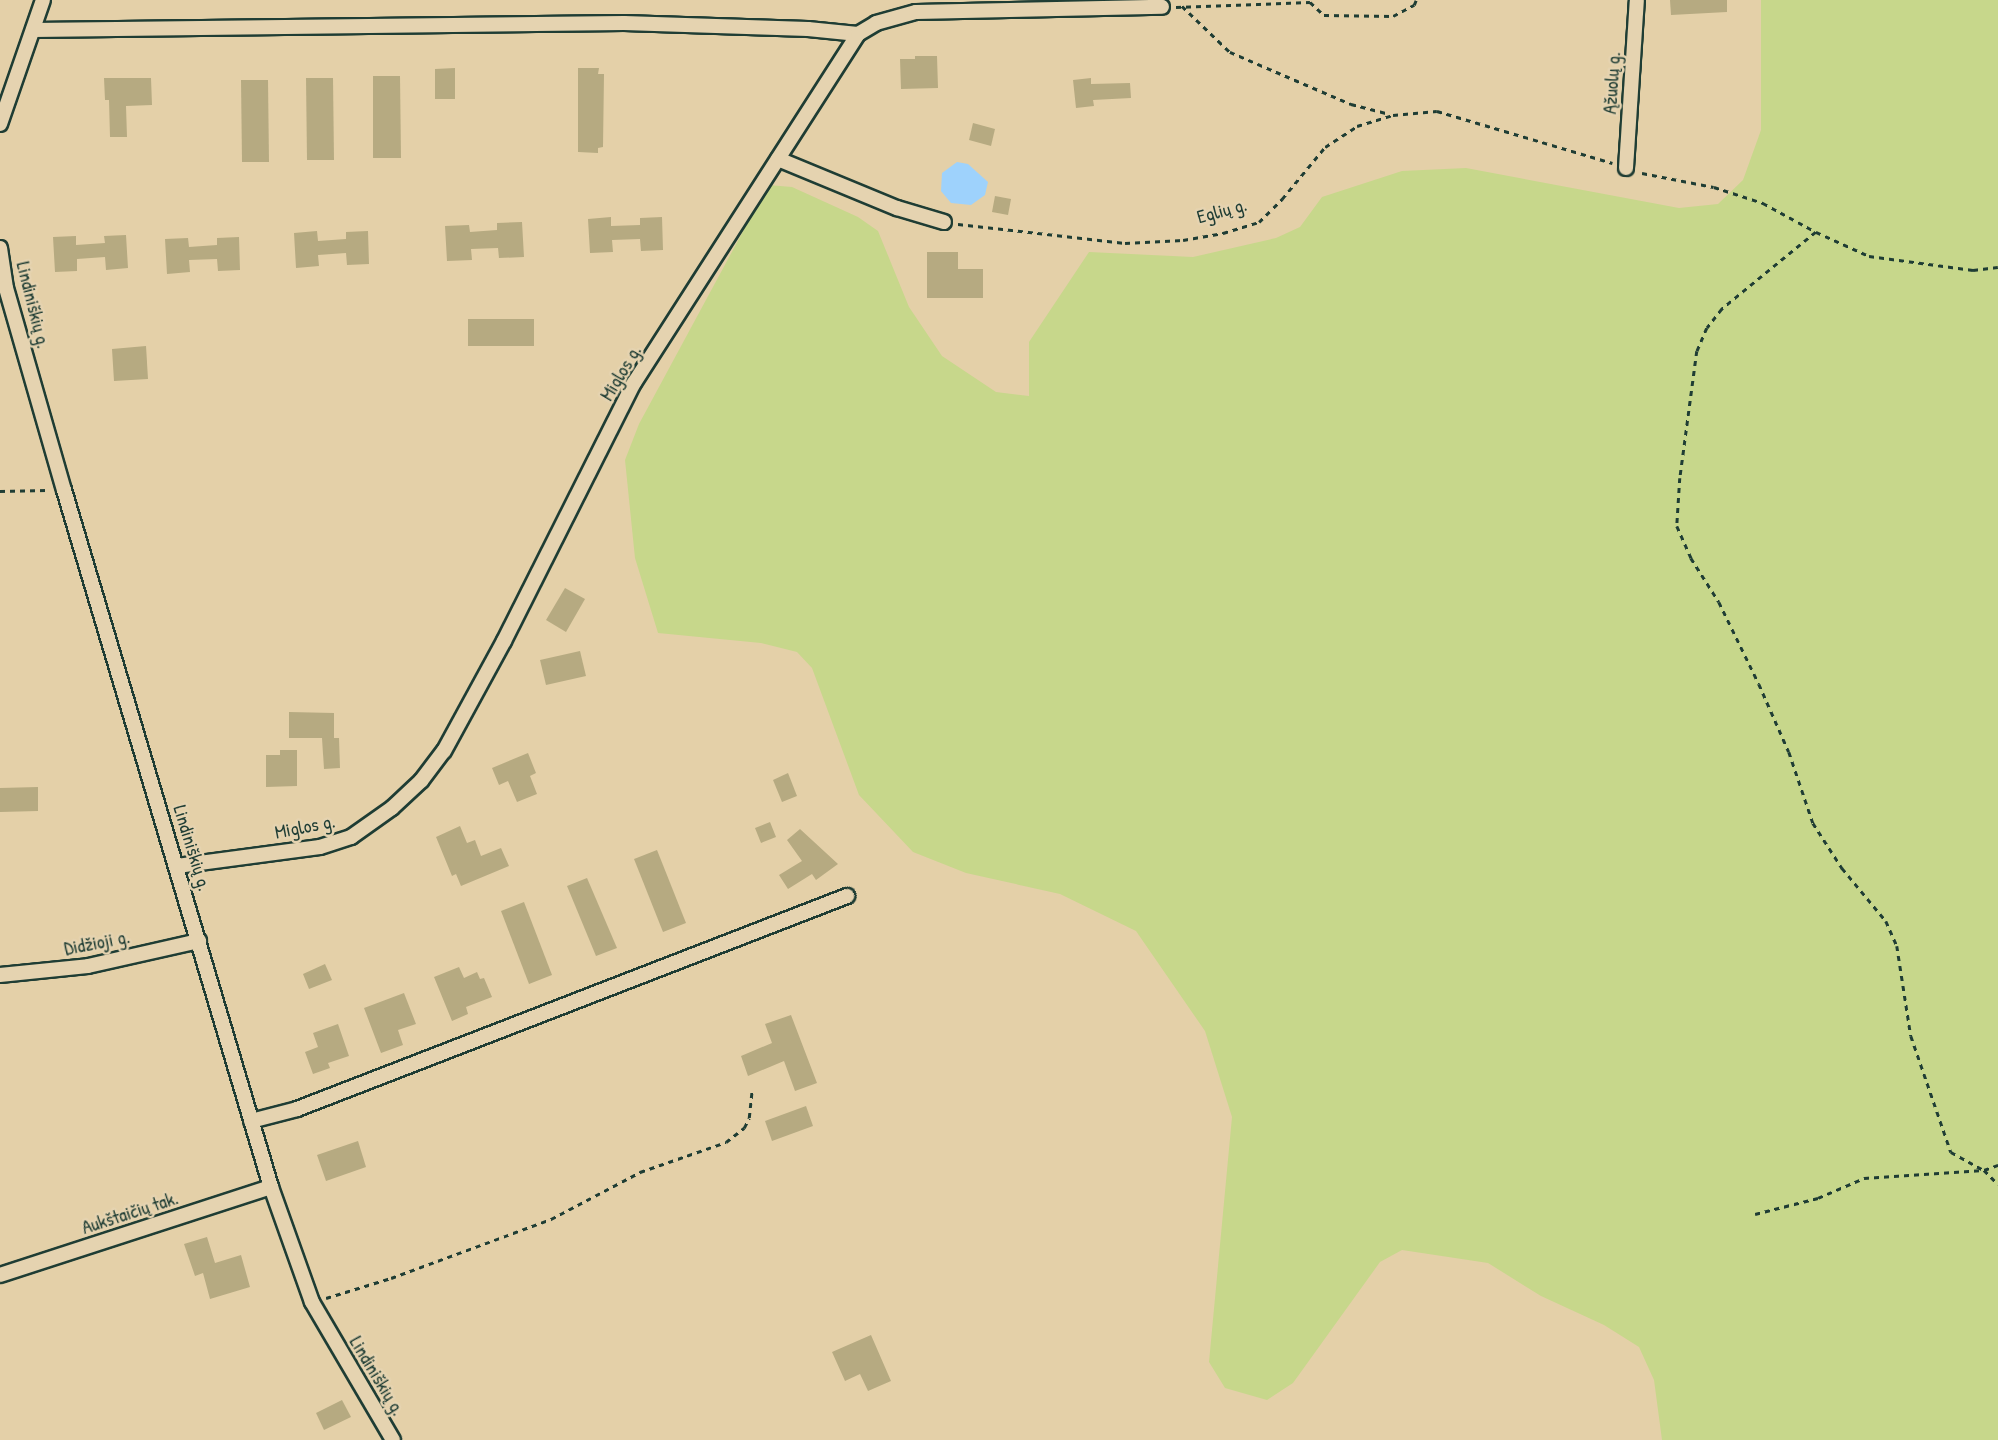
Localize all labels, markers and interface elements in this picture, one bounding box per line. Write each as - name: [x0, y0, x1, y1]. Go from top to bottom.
- street label: Ąžuolų g.: [1598, 51, 1626, 115]
- street label: Eglių g.: [1195, 193, 1249, 229]
- street label: Lindiniškių g.: [11, 259, 55, 351]
- street label: Miglos g.: [596, 341, 646, 405]
- street label: Lindiniškių g.: [168, 802, 216, 894]
- street label: Miglos g.: [273, 810, 337, 844]
- street label: Didžioji g.: [62, 925, 132, 961]
- street label: Aukštaičių tak.: [79, 1187, 181, 1239]
- street label: Lindiniškių g.: [344, 1332, 410, 1420]

